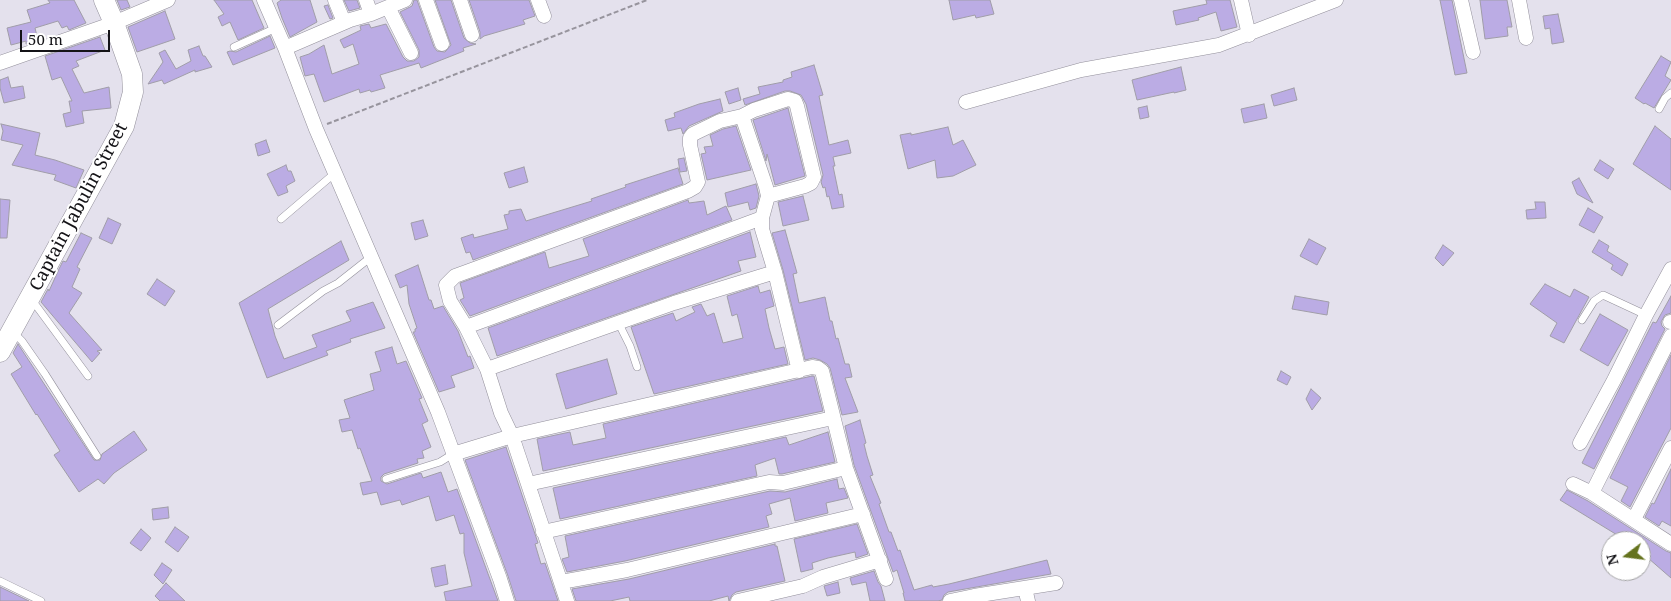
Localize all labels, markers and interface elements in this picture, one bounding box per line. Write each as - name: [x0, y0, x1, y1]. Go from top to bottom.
- scale bar: [22, 20, 112, 52]
- text: 50 m: [28, 29, 63, 49]
- street label: Captain Jabulin Street: [25, 119, 133, 295]
- north arrow: [1601, 531, 1651, 581]
- text: N: [1601, 552, 1623, 568]

